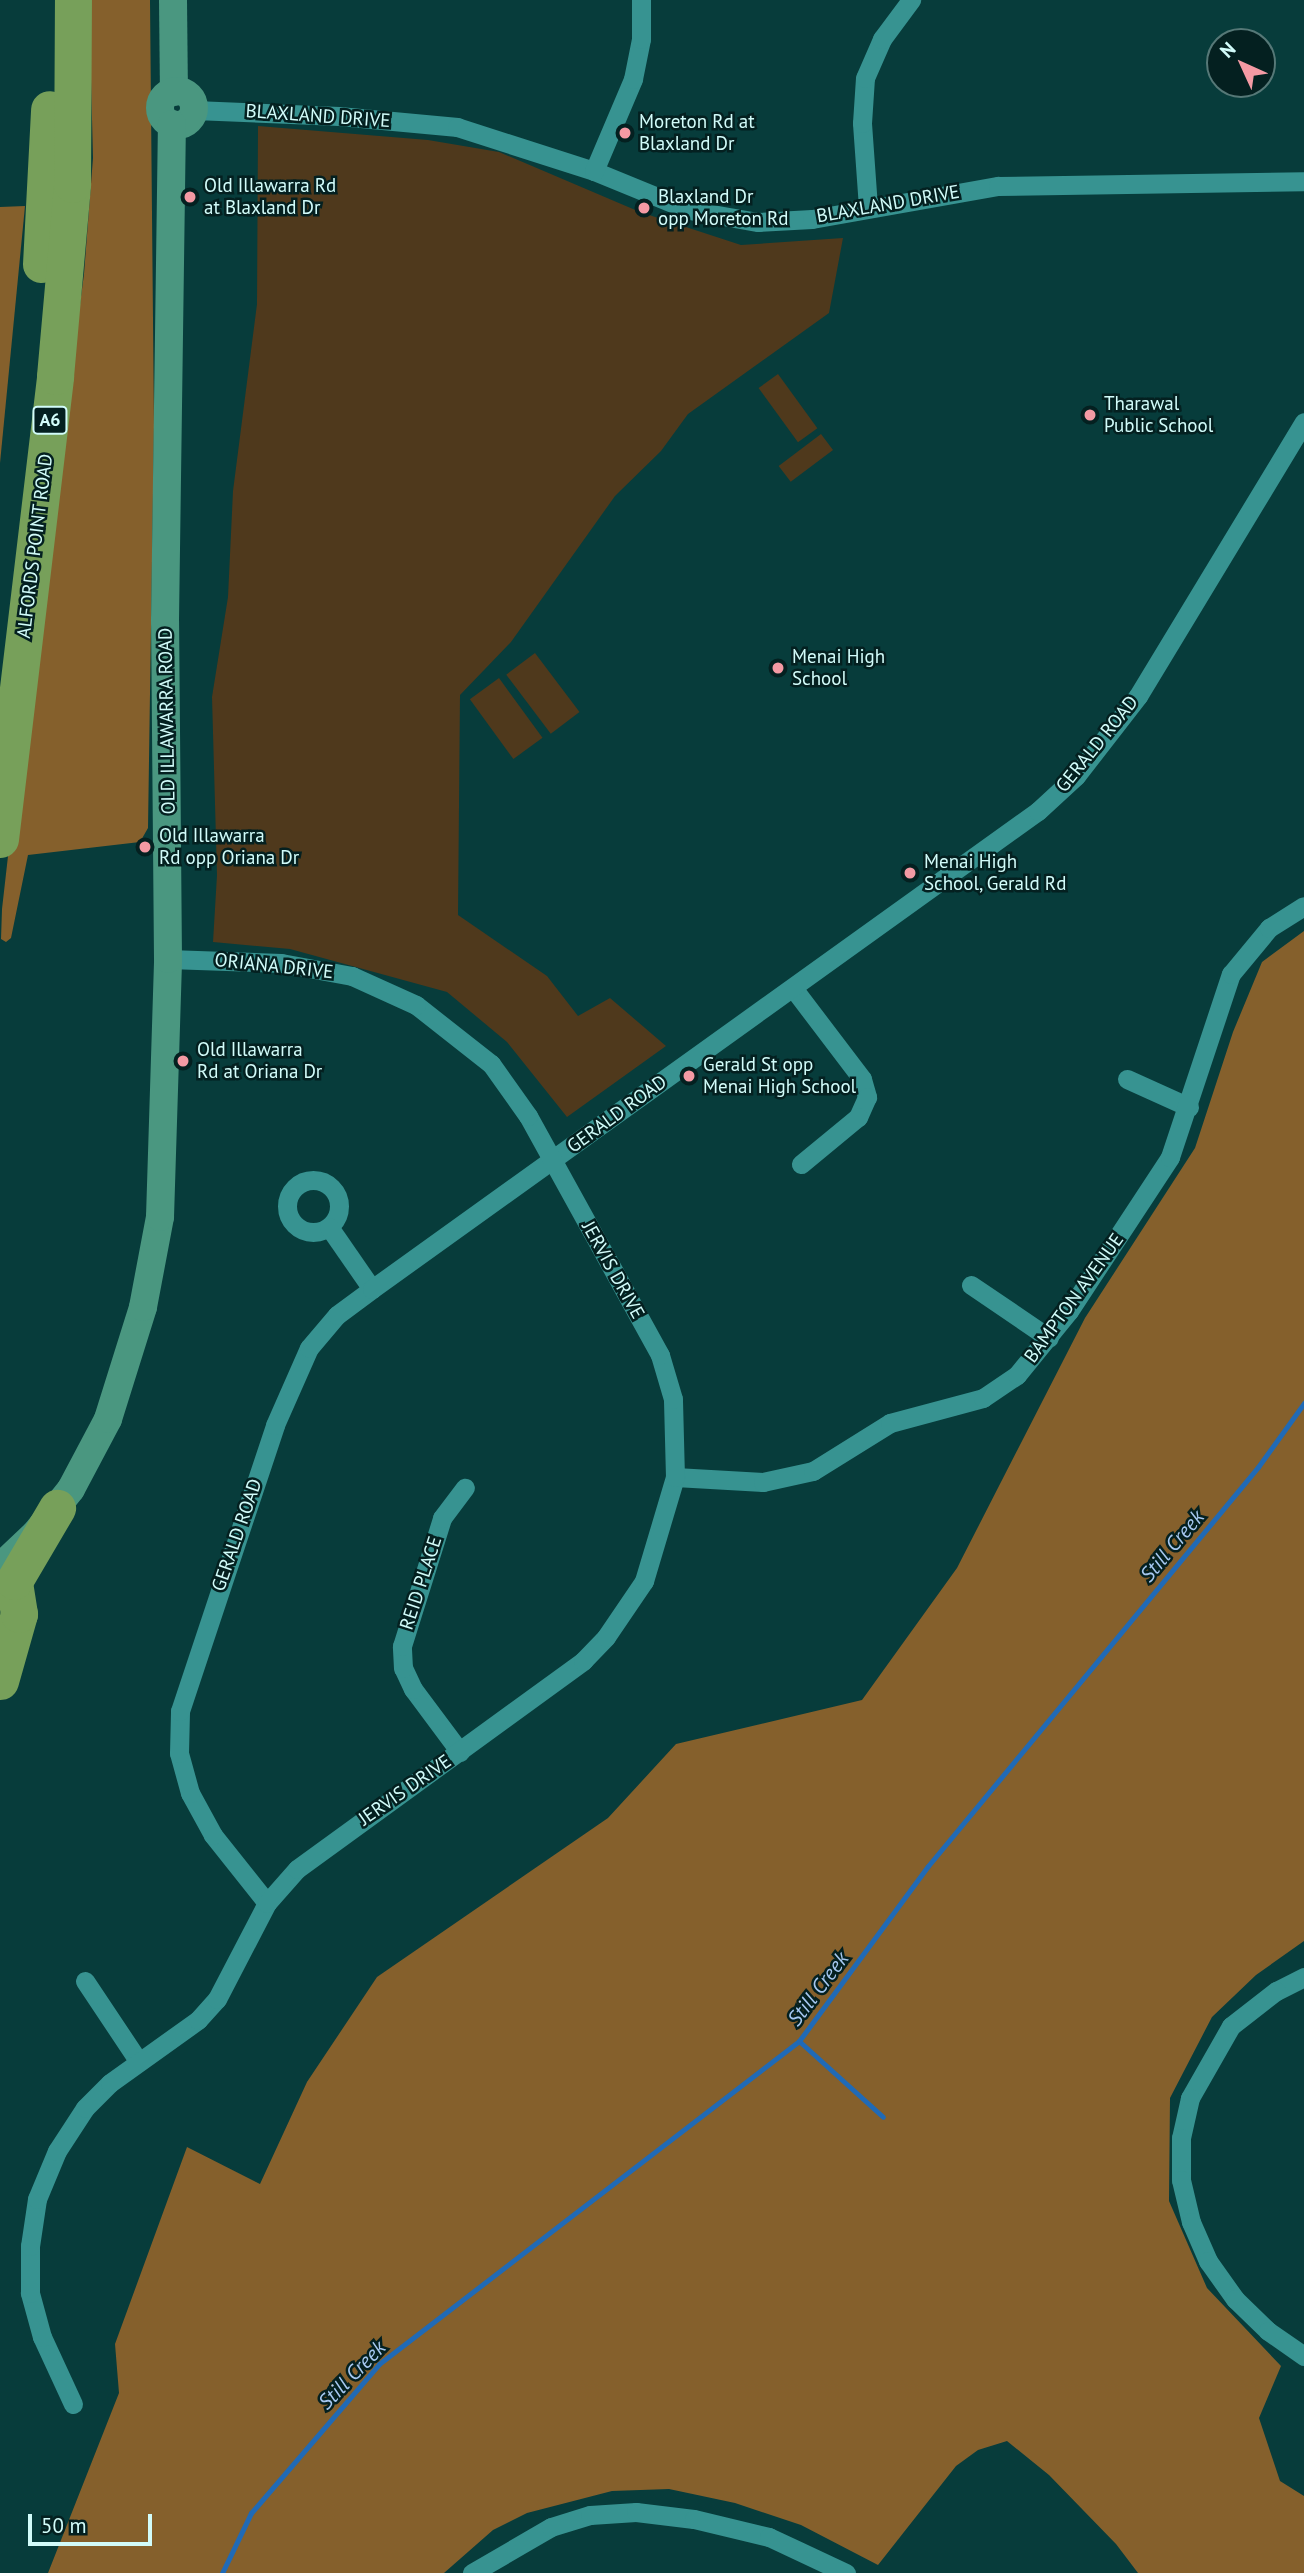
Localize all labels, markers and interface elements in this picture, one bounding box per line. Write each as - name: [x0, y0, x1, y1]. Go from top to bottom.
- north arrow: [1206, 28, 1276, 98]
- text: N: [1215, 37, 1240, 62]
- street label: BLAXLAND DRIVE: [245, 100, 391, 132]
- place label: Moreton Rd at Blaxland Dr: [639, 111, 755, 155]
- marker: Moreton Rd at Blaxland Dr: [617, 125, 633, 141]
- place label: Old Illawarra Rd at Blaxland Dr: [204, 175, 336, 219]
- street label: BLAXLAND DRIVE: [815, 180, 961, 228]
- place label: Blaxland Dr opp Moreton Rd: [658, 186, 789, 230]
- marker: Old Illawarra Rd at Blaxland Dr: [182, 189, 198, 205]
- marker: Blaxland Dr opp Moreton Rd: [636, 200, 652, 216]
- place label: Tharawal Public School: [1104, 393, 1214, 437]
- road number: A6: [31, 406, 69, 434]
- marker: Tharawal Public School: [1082, 407, 1098, 423]
- street label: ALFORDS POINT ROAD: [12, 452, 58, 640]
- street label: OLD ILLAWARRA ROAD: [154, 627, 180, 815]
- place label: Menai High School: [792, 646, 885, 690]
- marker: Menai High School: [770, 660, 786, 676]
- street label: GERALD ROAD: [1051, 691, 1143, 797]
- place label: Old Illawarra Rd opp Oriana Dr: [159, 825, 299, 869]
- marker: Old Illawarra Rd opp Oriana Dr: [137, 839, 153, 855]
- place label: Menai High School, Gerald Rd: [924, 851, 1068, 895]
- marker: Menai High School, Gerald Rd: [902, 865, 918, 881]
- street label: ORIANA DRIVE: [213, 948, 335, 984]
- place label: Old Illawarra Rd at Oriana Dr: [197, 1039, 322, 1083]
- marker: Old Illawarra Rd at Oriana Dr: [175, 1053, 191, 1069]
- place label: Gerald St opp Menai High School: [703, 1054, 856, 1098]
- marker: Gerald St opp Menai High School: [681, 1068, 697, 1084]
- street label: GERALD ROAD: [563, 1070, 671, 1158]
- street label: JERVIS DRIVE: [577, 1217, 649, 1323]
- street label: BAMPTON AVENUE: [1019, 1229, 1129, 1367]
- street label: GERALD ROAD: [207, 1476, 267, 1594]
- water label: Still Creek: [1135, 1505, 1209, 1587]
- street label: REID PLACE: [395, 1533, 447, 1633]
- street label: JERVIS DRIVE: [354, 1750, 456, 1830]
- water label: Still Creek: [782, 1947, 854, 2031]
- water label: Still Creek: [313, 2335, 391, 2415]
- scale bar: [32, 2500, 156, 2544]
- text: 50 m: [41, 2512, 87, 2539]

